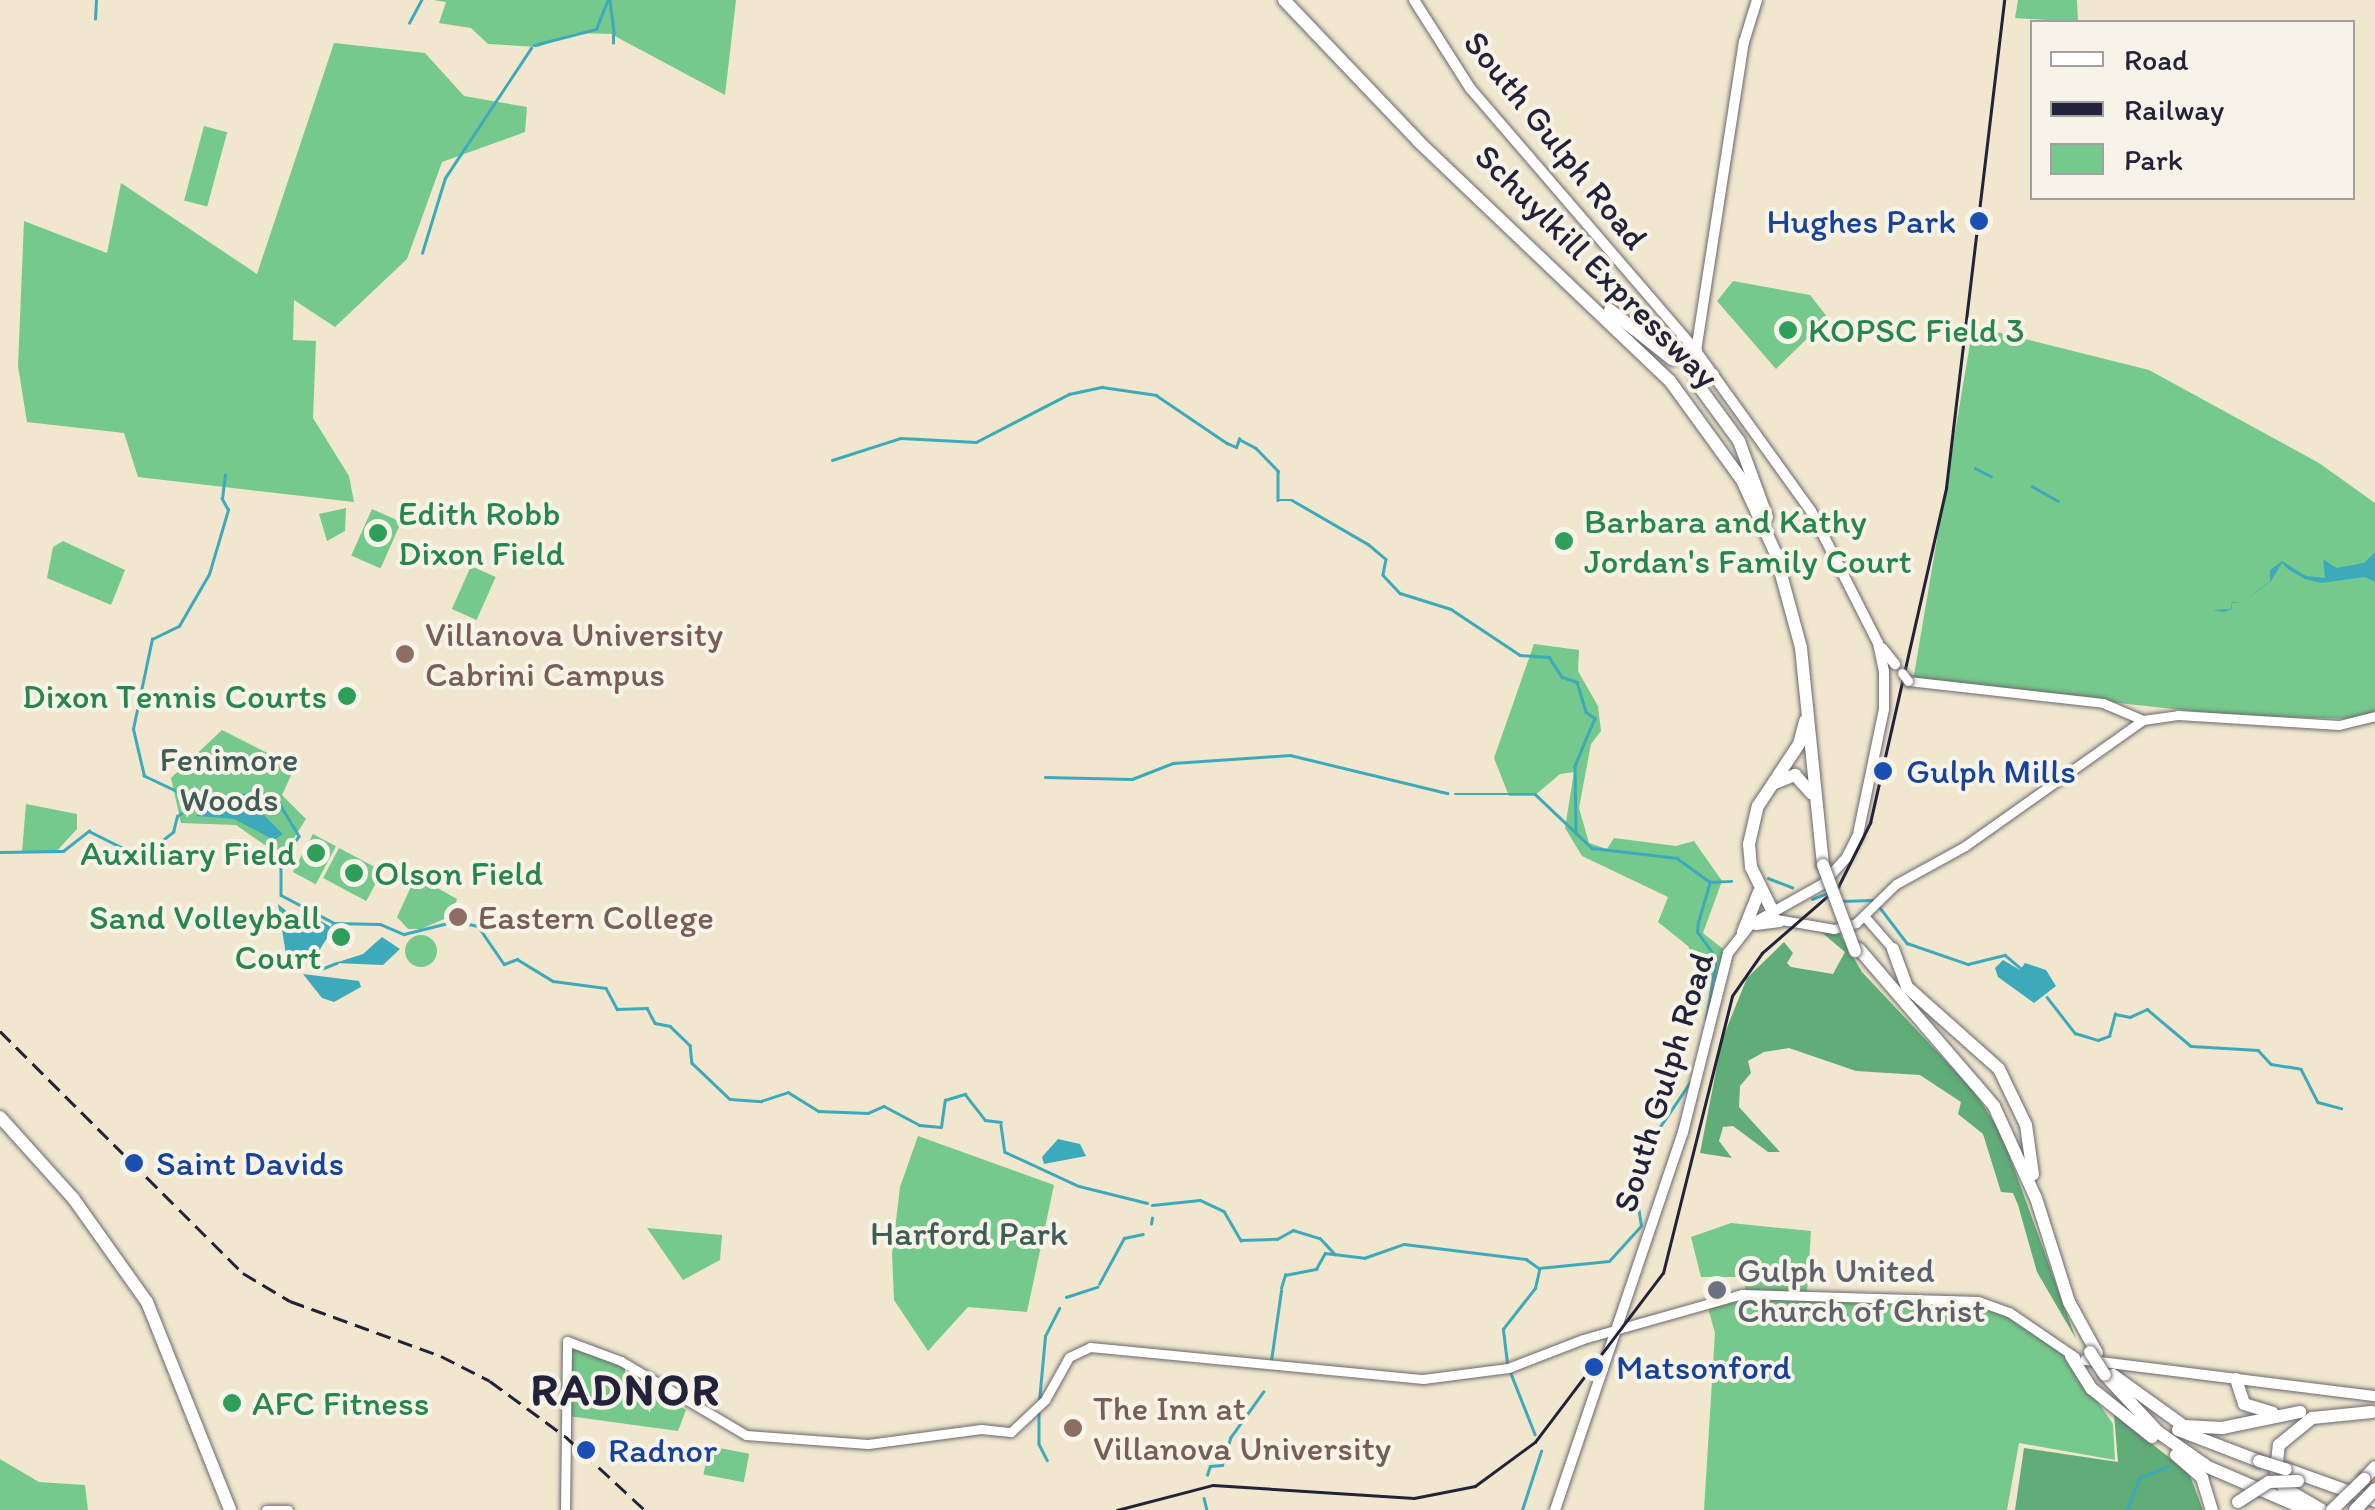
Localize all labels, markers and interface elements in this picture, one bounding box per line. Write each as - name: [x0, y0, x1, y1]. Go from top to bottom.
- legend: [2030, 20, 2355, 200]
- street label: South Gulph Road: [1455, 23, 1657, 257]
- text: Road: [2124, 41, 2189, 78]
- text: Railway: [2124, 91, 2224, 128]
- street label: Schuylkill Expressway: [1467, 136, 1727, 396]
- text: Park: [2124, 141, 2183, 178]
- place label: Hughes Park: [1767, 200, 1956, 242]
- marker: Hughes Park: [1966, 208, 1992, 234]
- place label: KOPSC Field 3: [1808, 309, 2024, 351]
- marker: KOPSC Field 3: [1777, 319, 1799, 341]
- place label: Edith Robb Dixon Field: [398, 492, 564, 574]
- place label: Barbara and Kathy Jordan's Family Court: [1584, 500, 1912, 582]
- marker: Edith Robb Dixon Field: [367, 522, 389, 544]
- marker: Barbara and Kathy Jordan's Family Court: [1553, 530, 1575, 552]
- place label: Villanova University Cabrini Campus: [425, 613, 724, 695]
- marker: Villanova University Cabrini Campus: [394, 643, 416, 665]
- place label: Dixon Tennis Courts: [27, 675, 327, 717]
- marker: Dixon Tennis Courts: [336, 685, 358, 707]
- park label: Fenimore Woods: [160, 738, 298, 820]
- place label: Gulph Mills: [1906, 750, 2075, 792]
- marker: Gulph Mills: [1870, 758, 1896, 784]
- place label: Auxiliary Field: [81, 832, 296, 874]
- marker: Auxiliary Field: [305, 842, 327, 864]
- place label: Olson Field: [374, 852, 543, 894]
- marker: Olson Field: [343, 862, 365, 884]
- place label: Sand Volleyball Court: [90, 896, 321, 978]
- place label: Eastern College: [478, 896, 714, 938]
- marker: Eastern College: [447, 906, 469, 928]
- marker: Sand Volleyball Court: [330, 926, 352, 948]
- street label: South Gulph Road: [1604, 948, 1722, 1216]
- place label: Saint Davids: [156, 1142, 344, 1184]
- marker: Saint Davids: [121, 1150, 147, 1176]
- park label: Harford Park: [870, 1212, 1068, 1254]
- place label: Gulph United Church of Christ: [1737, 1249, 1985, 1331]
- marker: Gulph United Church of Christ: [1706, 1279, 1728, 1301]
- place label: Matsonford: [1616, 1346, 1791, 1388]
- marker: Matsonford: [1581, 1354, 1607, 1380]
- district label: RADNOR: [531, 1363, 721, 1417]
- place label: AFC Fitness: [252, 1382, 429, 1424]
- place label: The Inn at Villanova University: [1093, 1387, 1392, 1469]
- marker: AFC Fitness: [221, 1392, 243, 1414]
- marker: The Inn at Villanova University: [1062, 1417, 1084, 1439]
- place label: Radnor: [608, 1429, 717, 1471]
- marker: Radnor: [573, 1437, 599, 1463]

